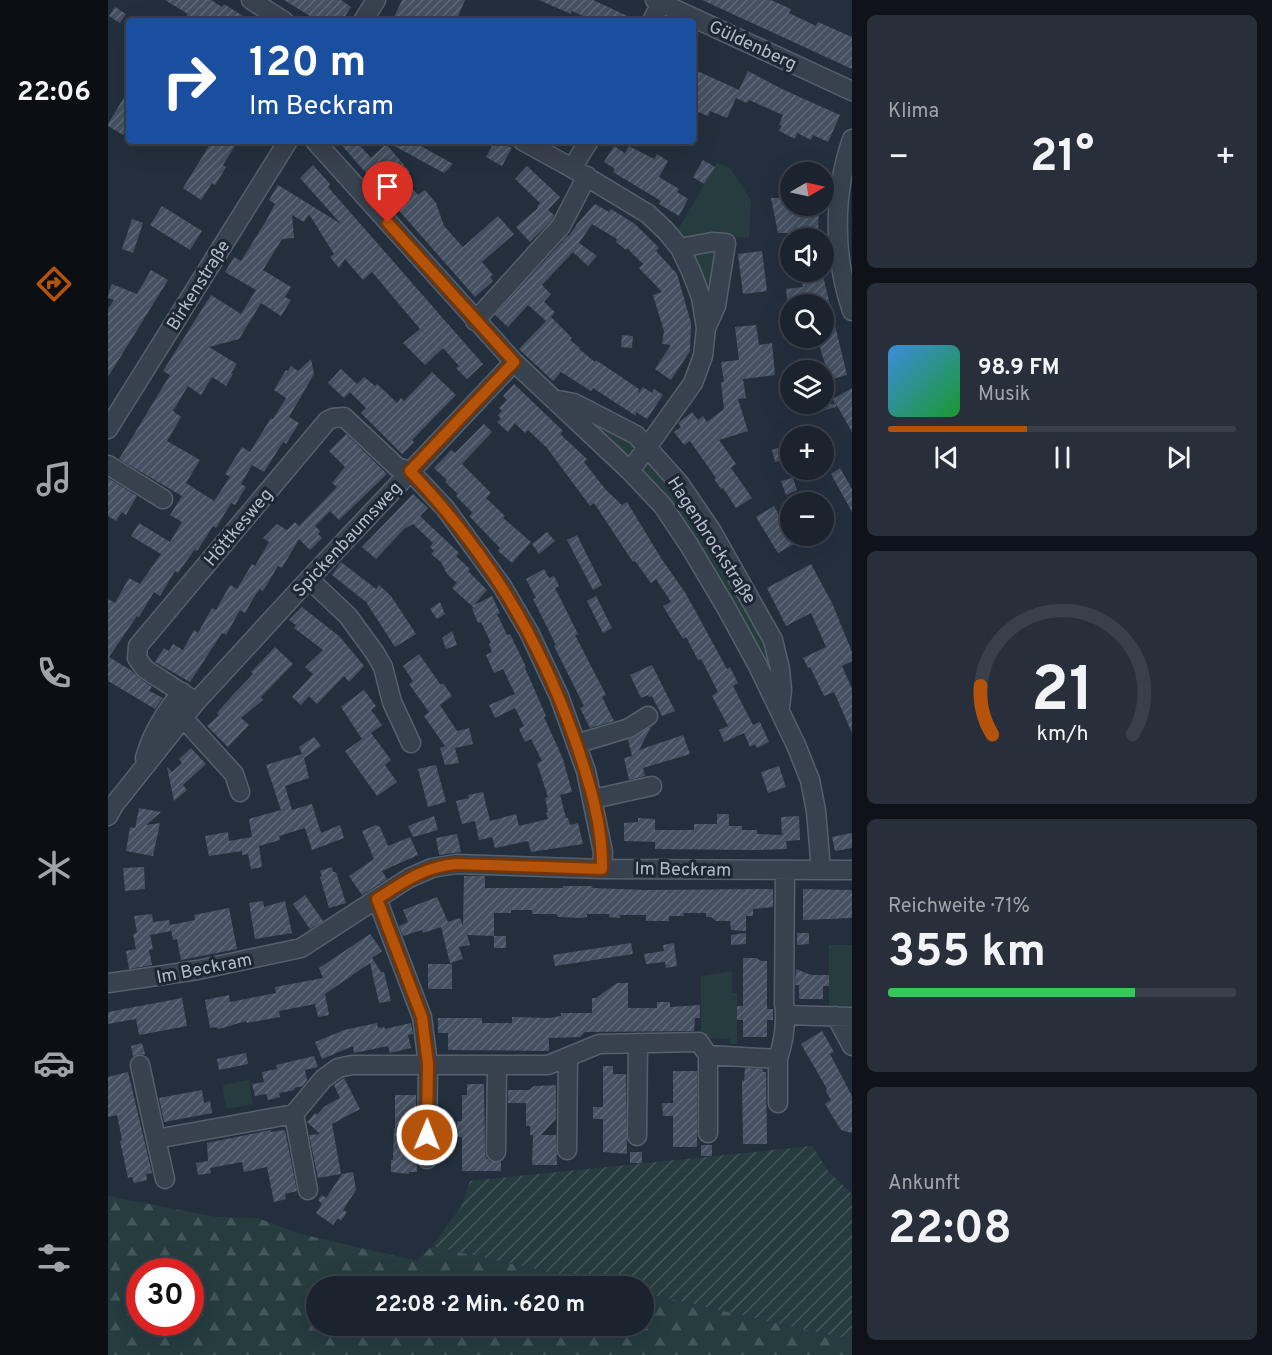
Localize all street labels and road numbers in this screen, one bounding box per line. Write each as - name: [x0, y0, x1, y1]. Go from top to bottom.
- street label: Güldenberg: [705, 16, 800, 77]
- street label: Birkenstraße: [162, 236, 236, 335]
- street label: Hagenbrockstraße: [661, 473, 760, 609]
- street label: Spickenbaumsweg: [289, 477, 408, 603]
- street label: Höttkesweg: [200, 484, 279, 572]
- street label: Im Beckram: [634, 858, 732, 883]
- street label: Im Beckram: [155, 949, 254, 990]

